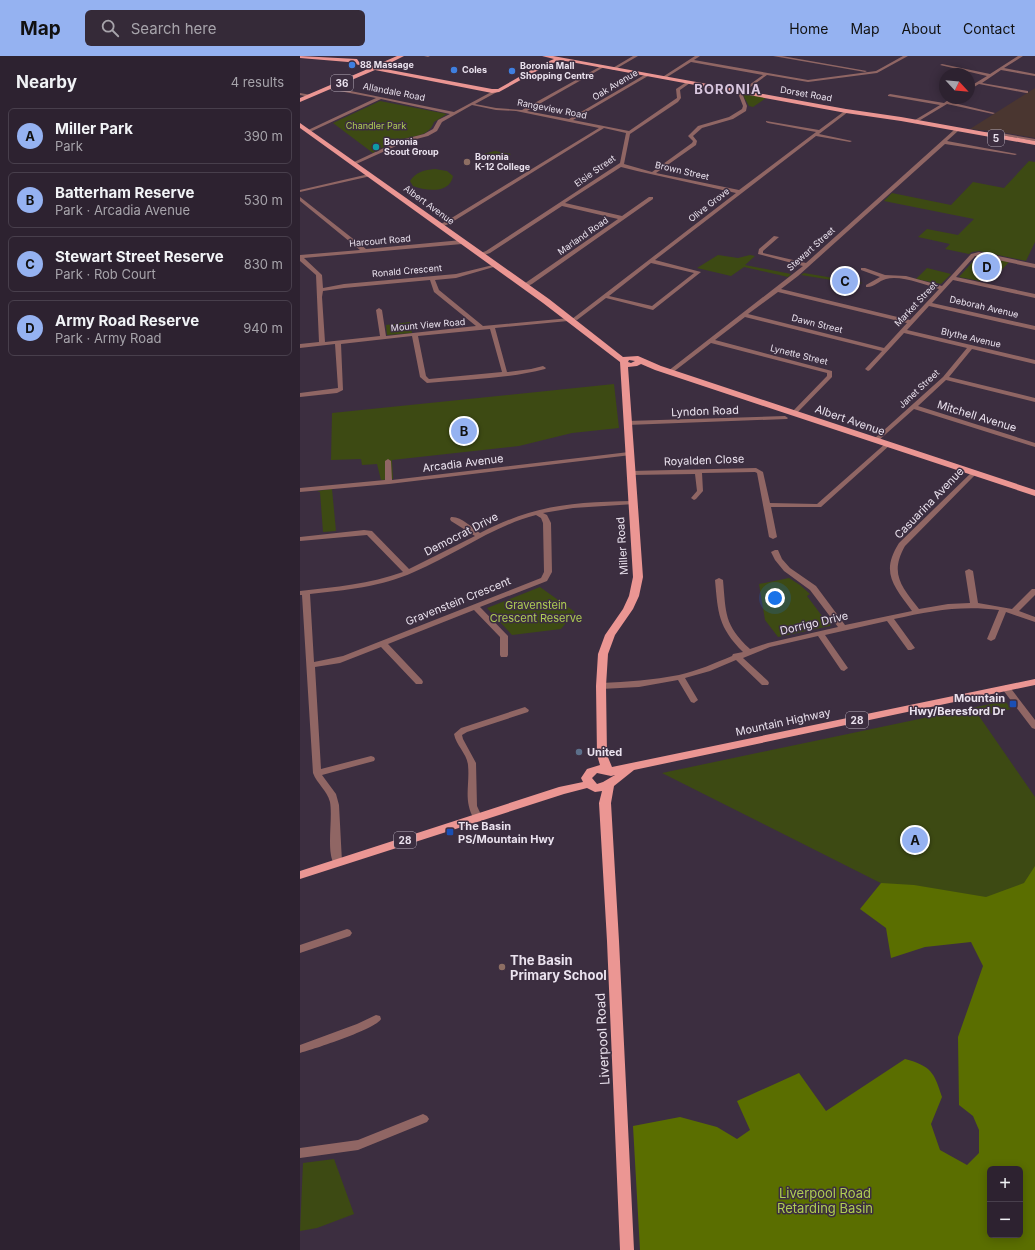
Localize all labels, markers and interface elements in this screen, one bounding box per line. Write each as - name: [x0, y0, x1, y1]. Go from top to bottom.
- search box: [85, 10, 365, 46]
- text: Map: [20, 17, 61, 40]
- icon: search: [99, 17, 121, 39]
- text: Search here: [131, 19, 216, 38]
- text: Home: [789, 20, 828, 37]
- text: Map: [850, 20, 880, 37]
- text: About: [902, 20, 941, 37]
- text: Contact: [963, 20, 1015, 37]
- place label: 88 Massage: [360, 59, 414, 70]
- marker: 88 Massage: [347, 60, 357, 70]
- place label: Boronia Mall Shopping Centre: [520, 60, 595, 81]
- place label: Coles: [462, 64, 487, 75]
- marker: Coles: [449, 65, 459, 75]
- marker: Boronia Mall Shopping Centre: [507, 66, 517, 76]
- street label: Oak Avenue: [590, 67, 639, 102]
- north arrow: [939, 68, 975, 104]
- text: Nearby: [16, 72, 77, 92]
- text: 4 results: [231, 74, 284, 90]
- road number: 36: [331, 75, 353, 91]
- street label: Allandale Road: [362, 80, 426, 103]
- district label: BORONIA: [694, 81, 762, 97]
- street label: Dorset Road: [779, 84, 833, 103]
- street label: Rangeview Road: [516, 96, 588, 121]
- text: Miller Park: [55, 119, 133, 138]
- park label: Chandler Park: [346, 120, 406, 131]
- text: A: [25, 128, 35, 144]
- text: 390 m: [244, 128, 283, 144]
- road number: 5: [988, 130, 1004, 146]
- place label: Boronia Scout Group: [384, 136, 439, 157]
- text: Park: [55, 138, 83, 154]
- marker: Boronia Scout Group: [371, 142, 381, 152]
- place label: Boronia K-12 College: [475, 151, 531, 172]
- street label: Elsie Street: [572, 152, 617, 189]
- marker: Boronia K-12 College: [462, 157, 472, 167]
- street label: Brown Street: [654, 159, 710, 182]
- text: Batterham Reserve: [55, 183, 194, 202]
- street label: Albert Avenue: [402, 183, 457, 227]
- street label: Olive Grove: [686, 185, 731, 224]
- text: B: [26, 192, 34, 208]
- text: 530 m: [244, 192, 283, 208]
- text: Park · Arcadia Avenue: [55, 202, 190, 218]
- street label: Marland Road: [555, 214, 610, 257]
- street label: Stewart Street: [784, 224, 837, 273]
- street label: Harcourt Road: [349, 232, 411, 249]
- text: Stewart Street Reserve: [55, 247, 224, 266]
- pin: D: [974, 252, 1000, 282]
- text: C: [25, 256, 35, 272]
- text: 830 m: [244, 256, 283, 272]
- street label: Ronald Crescent: [372, 262, 442, 279]
- text: Park · Rob Court: [55, 266, 156, 282]
- pin: C: [832, 266, 858, 296]
- street label: Market Street: [892, 279, 939, 328]
- street label: Deborah Avenue: [948, 293, 1020, 320]
- text: Army Road Reserve: [55, 311, 199, 330]
- street label: Dawn Street: [790, 312, 844, 335]
- street label: Mount View Road: [390, 316, 466, 333]
- text: D: [25, 320, 35, 336]
- text: 940 m: [243, 320, 283, 336]
- street label: Blythe Avenue: [940, 325, 1002, 350]
- text: Park · Army Road: [55, 330, 161, 346]
- street label: Lynette Street: [769, 342, 829, 367]
- street label: Janet Street: [896, 367, 941, 410]
- street label: Mitchell Avenue: [936, 397, 1018, 435]
- street label: Albert Avenue: [813, 401, 887, 439]
- street label: Lyndon Road: [671, 403, 739, 419]
- pin: B: [451, 416, 477, 446]
- street label: Arcadia Avenue: [422, 451, 504, 475]
- street label: Royalden Close: [664, 452, 744, 468]
- street label: Casuarina Avenue: [891, 464, 967, 542]
- street label: Democrat Drive: [422, 509, 500, 559]
- street label: Miller Road: [613, 517, 631, 575]
- street label: Gravenstein Crescent: [403, 573, 513, 629]
- your location: [765, 588, 785, 608]
- park label: Gravenstein Crescent Reserve: [490, 598, 582, 625]
- street label: Dorrigo Drive: [779, 608, 849, 638]
- place label: Mountain Hwy/Beresford Dr: [909, 691, 1006, 718]
- marker: Mountain Hwy/Beresford Dr: [1008, 699, 1018, 709]
- street label: Mountain Highway: [734, 705, 832, 739]
- road number: 28: [846, 712, 868, 728]
- place label: United: [587, 745, 622, 759]
- marker: United: [574, 747, 584, 757]
- place label: The Basin PS/Mountain Hwy: [458, 819, 555, 846]
- pin: A: [902, 825, 928, 855]
- marker: The Basin PS/Mountain Hwy: [445, 827, 455, 837]
- road number: 28: [394, 832, 416, 848]
- place label: The Basin Primary School: [510, 952, 607, 983]
- marker: The Basin Primary School: [497, 962, 507, 972]
- street label: Liverpool Road: [592, 993, 612, 1085]
- map controls: [987, 1166, 1023, 1238]
- button: +: [987, 1166, 1023, 1202]
- park label: Liverpool Road Retarding Basin: [777, 1185, 873, 1216]
- button: −: [987, 1202, 1023, 1238]

